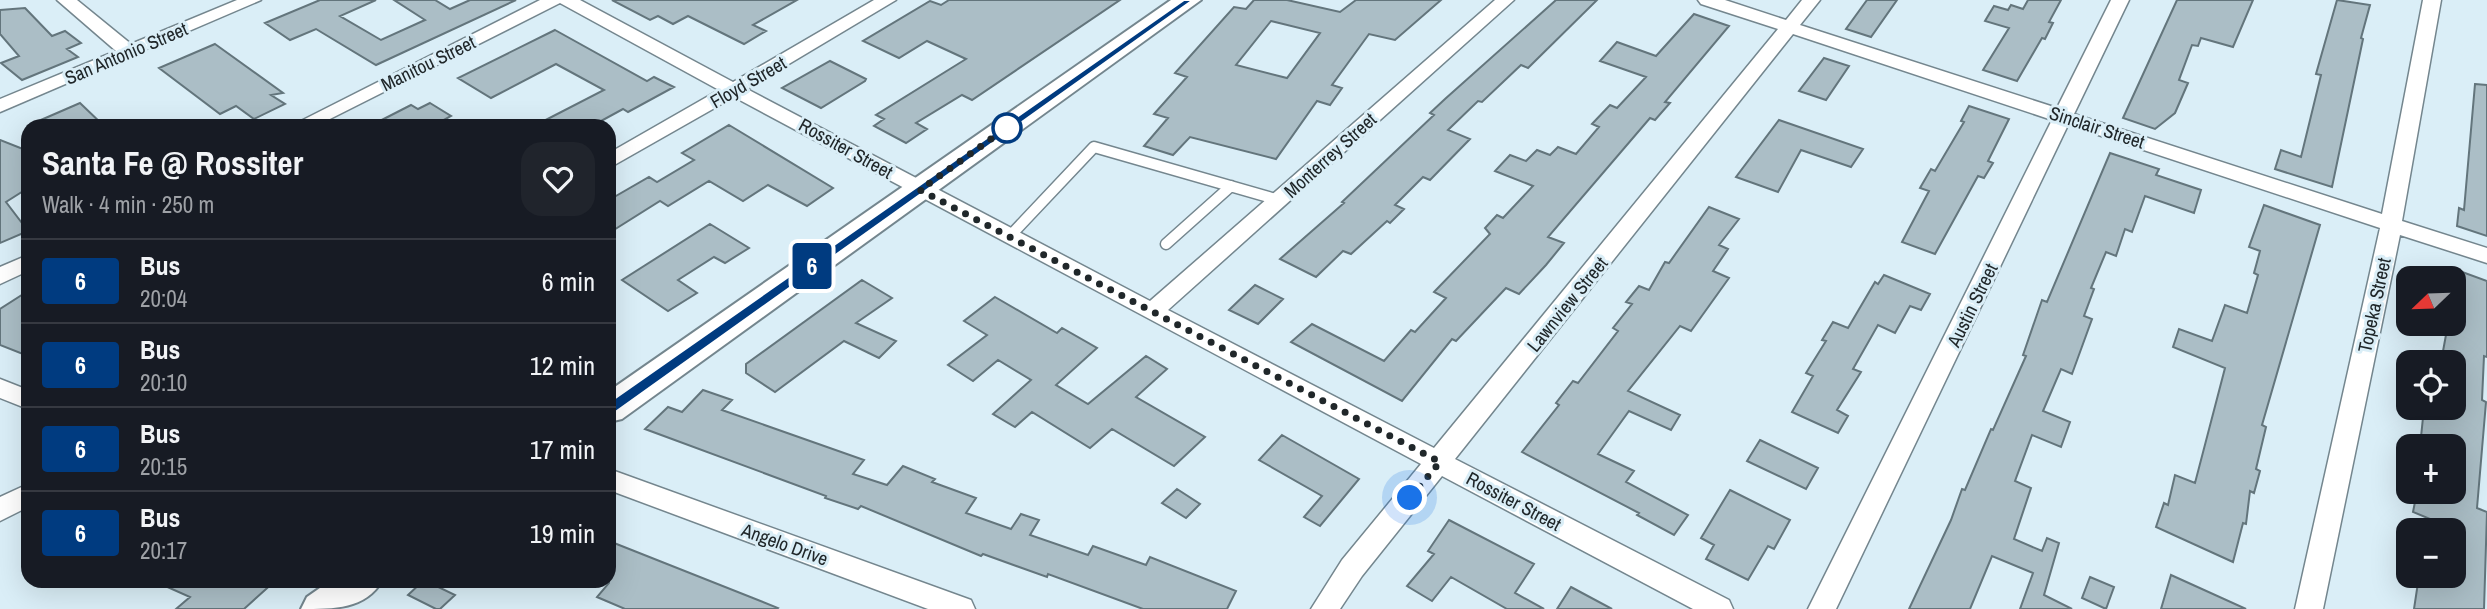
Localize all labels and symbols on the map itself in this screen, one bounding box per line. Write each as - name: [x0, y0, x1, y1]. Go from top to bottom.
- street label: San Antonio Street: [61, 15, 192, 91]
- street label: Manitou Street: [376, 29, 480, 97]
- street label: Floyd Street: [705, 49, 791, 114]
- street label: Sinclair Street: [2046, 99, 2149, 155]
- street label: Monterrey Street: [1278, 106, 1382, 203]
- street label: Rossiter Street: [794, 111, 898, 185]
- unlabelled marker: [992, 113, 1022, 143]
- line badge: 6: [789, 243, 835, 289]
- street label: Lawnview Street: [1521, 251, 1614, 357]
- street label: Topeka Street: [2351, 255, 2397, 355]
- street label: Austin Street: [1940, 258, 2004, 352]
- north arrow: [2396, 266, 2466, 336]
- street label: Rossiter Street: [1462, 465, 1567, 537]
- your location: [1392, 480, 1427, 515]
- street label: Angelo Drive: [737, 516, 832, 572]

